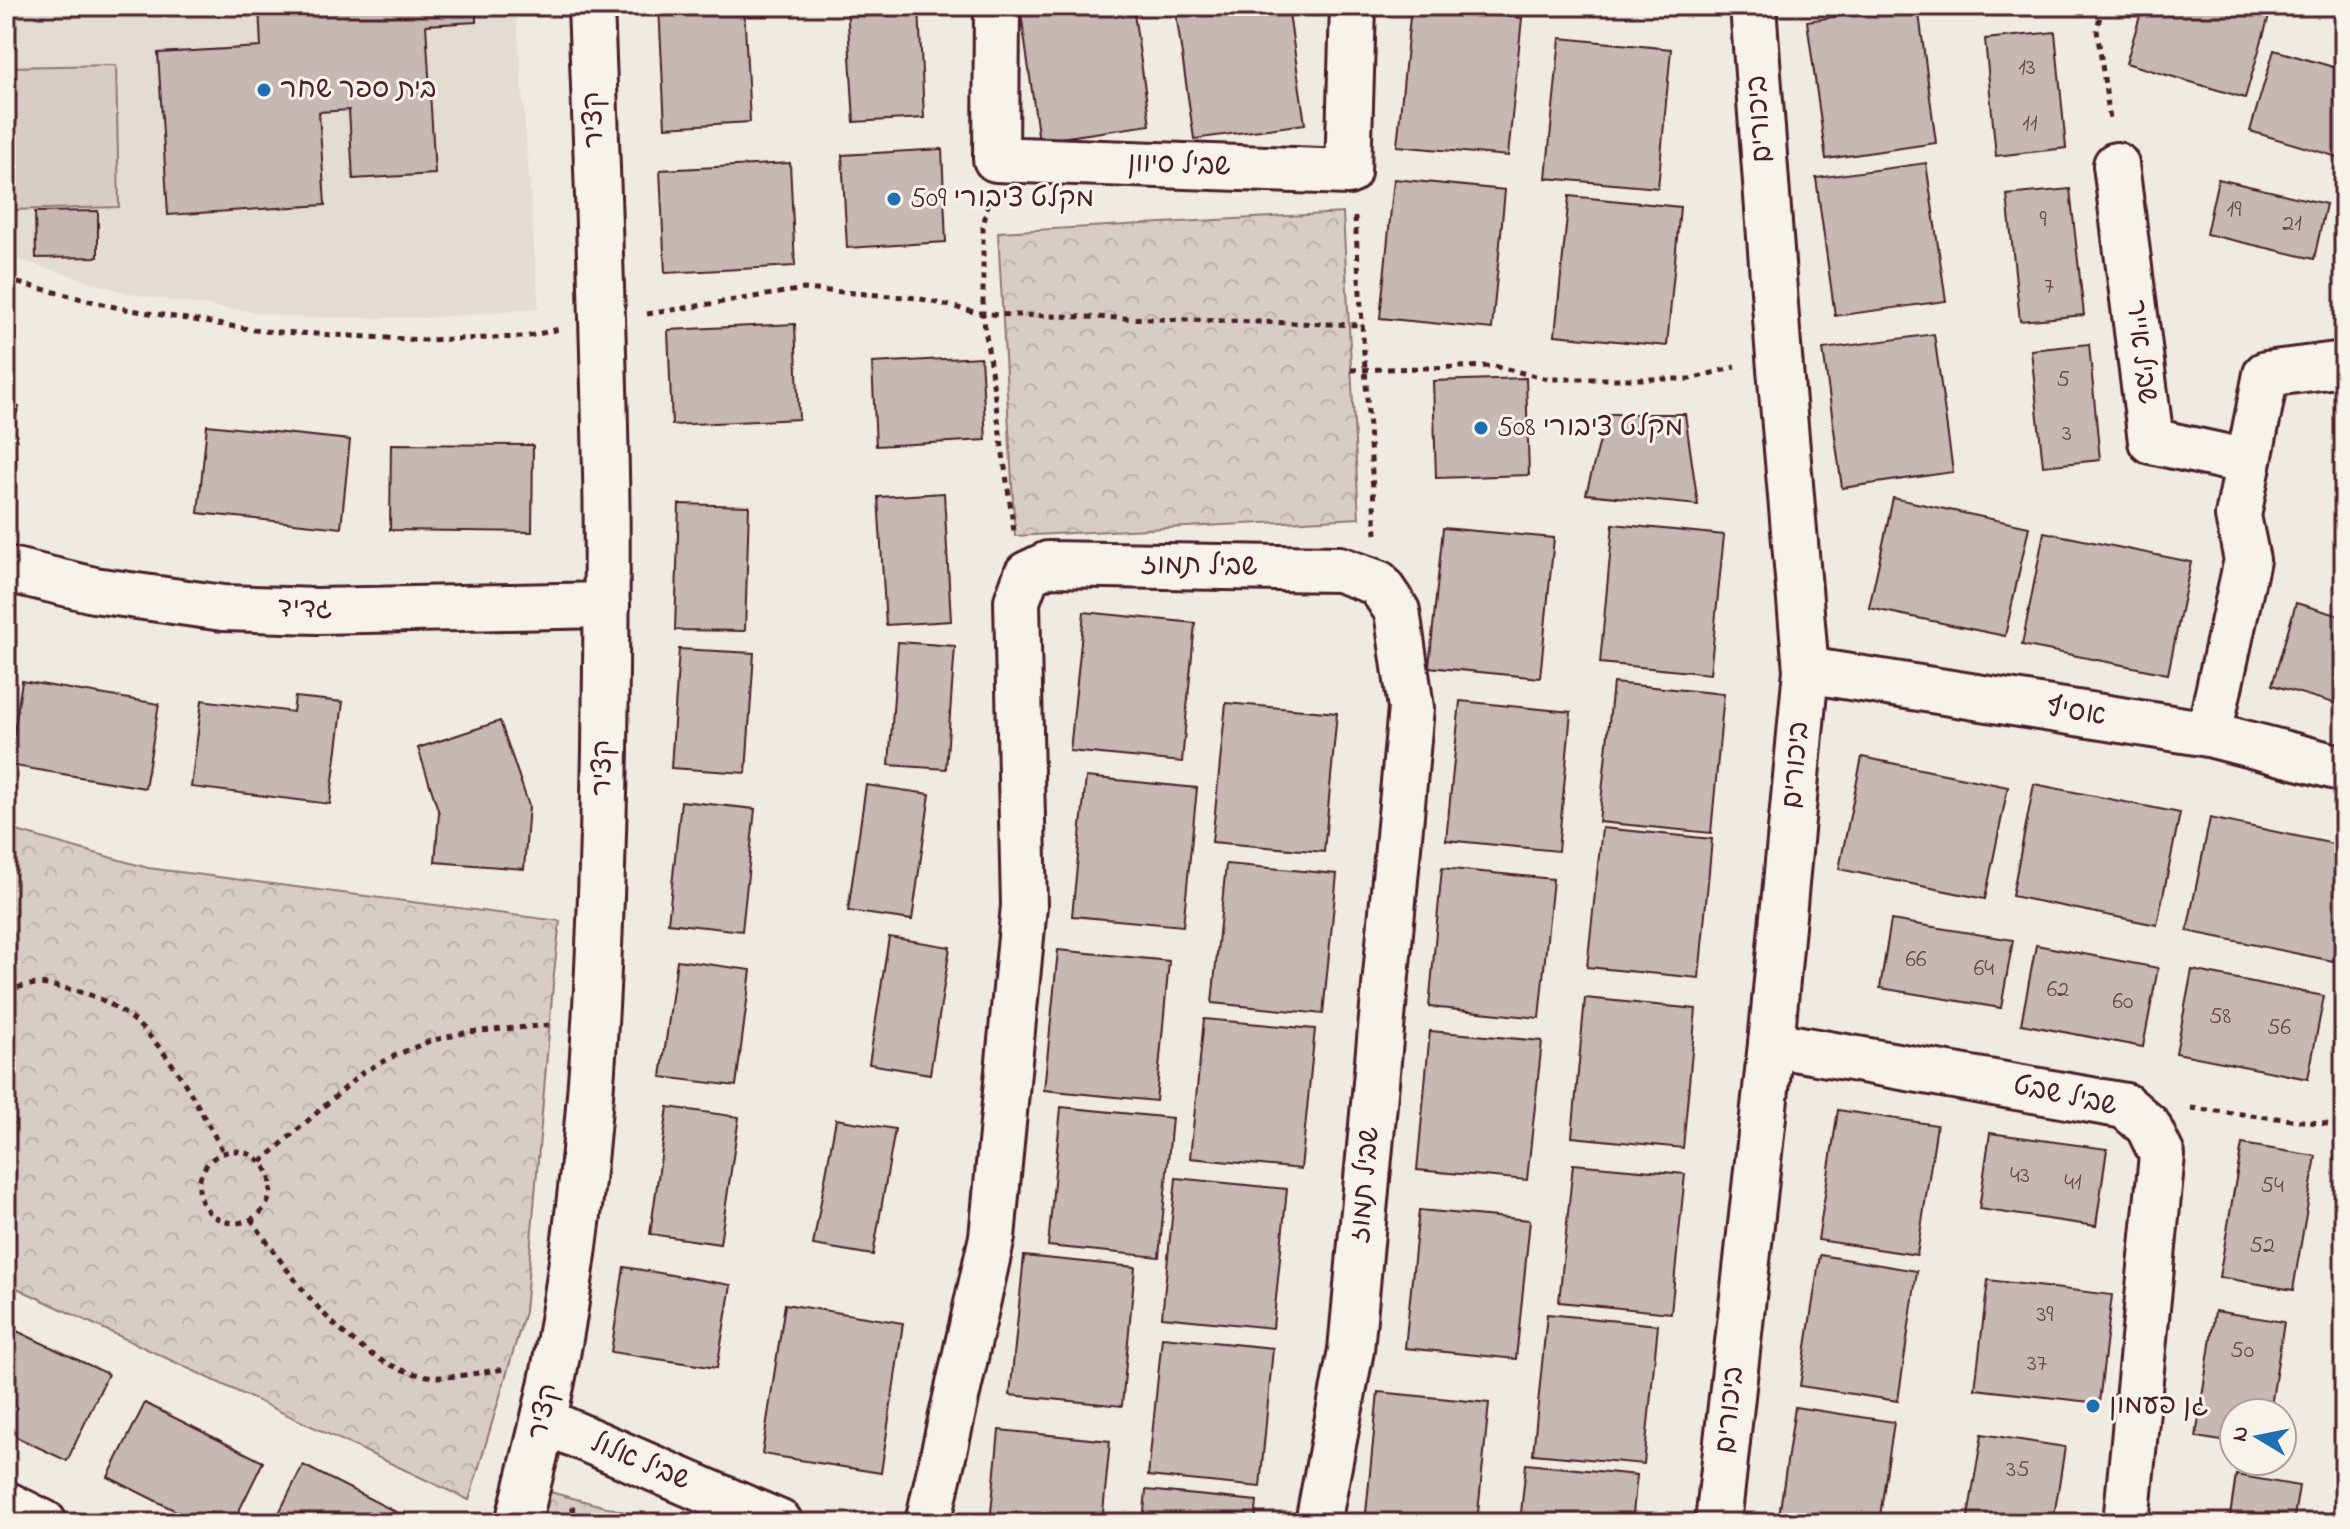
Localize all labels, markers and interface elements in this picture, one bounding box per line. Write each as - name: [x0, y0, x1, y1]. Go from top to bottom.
- house number: 13: [2018, 51, 2036, 86]
- place label: בית ספר שחר: [280, 70, 436, 111]
- street label: ביכורים: [1737, 74, 1785, 164]
- marker: בית ספר שחר: [255, 81, 273, 99]
- street label: קציר: [574, 91, 616, 149]
- house number: 11: [2022, 107, 2038, 142]
- street label: שביל סיוון: [1127, 144, 1231, 188]
- place label: מקלט ציבורי 509: [910, 179, 1094, 220]
- marker: מקלט ציבורי 509: [885, 190, 903, 208]
- house number: 19: [2227, 193, 2242, 228]
- house number: 9: [2039, 203, 2047, 238]
- house number: 21: [2282, 207, 2302, 242]
- house number: 7: [2044, 270, 2054, 305]
- street label: שביל אייר: [2113, 297, 2167, 407]
- house number: 5: [2056, 363, 2070, 398]
- place label: מקלט ציבורי 508: [1497, 408, 1683, 449]
- house number: 3: [2062, 417, 2072, 452]
- marker: מקלט ציבורי 508: [1472, 419, 1490, 437]
- street label: שביל תמוז: [1140, 545, 1258, 589]
- street label: גדיד: [277, 589, 333, 631]
- street label: אסיף: [2043, 688, 2109, 738]
- street label: ביכורים: [1773, 720, 1821, 810]
- street label: קציר: [583, 739, 625, 797]
- house number: 66: [1905, 943, 1927, 978]
- house number: 64: [1974, 952, 1994, 987]
- house number: 62: [2047, 973, 2069, 1008]
- house number: 60: [2113, 985, 2133, 1020]
- house number: 58: [2209, 1000, 2231, 1035]
- house number: 56: [2267, 1011, 2292, 1046]
- street label: שביל שבט: [2009, 1066, 2121, 1128]
- street label: שביל תמוז: [1340, 1125, 1392, 1245]
- house number: 43: [2010, 1159, 2030, 1194]
- house number: 41: [2064, 1166, 2082, 1201]
- house number: 54: [2260, 1169, 2284, 1204]
- house number: 52: [2249, 1229, 2275, 1264]
- house number: 39: [2036, 1298, 2054, 1333]
- house number: 50: [2230, 1334, 2254, 1369]
- house number: 37: [2027, 1347, 2047, 1382]
- street label: ביכורים: [1706, 1364, 1756, 1456]
- street label: קציר: [519, 1380, 571, 1444]
- place label: גן פעמון: [2109, 1386, 2208, 1427]
- marker: גן פעמון: [2084, 1397, 2102, 1415]
- north arrow: [2218, 1397, 2298, 1477]
- street label: שביל אלול: [584, 1424, 696, 1502]
- text: N: [2224, 1424, 2258, 1444]
- house number: 35: [2006, 1453, 2030, 1488]

